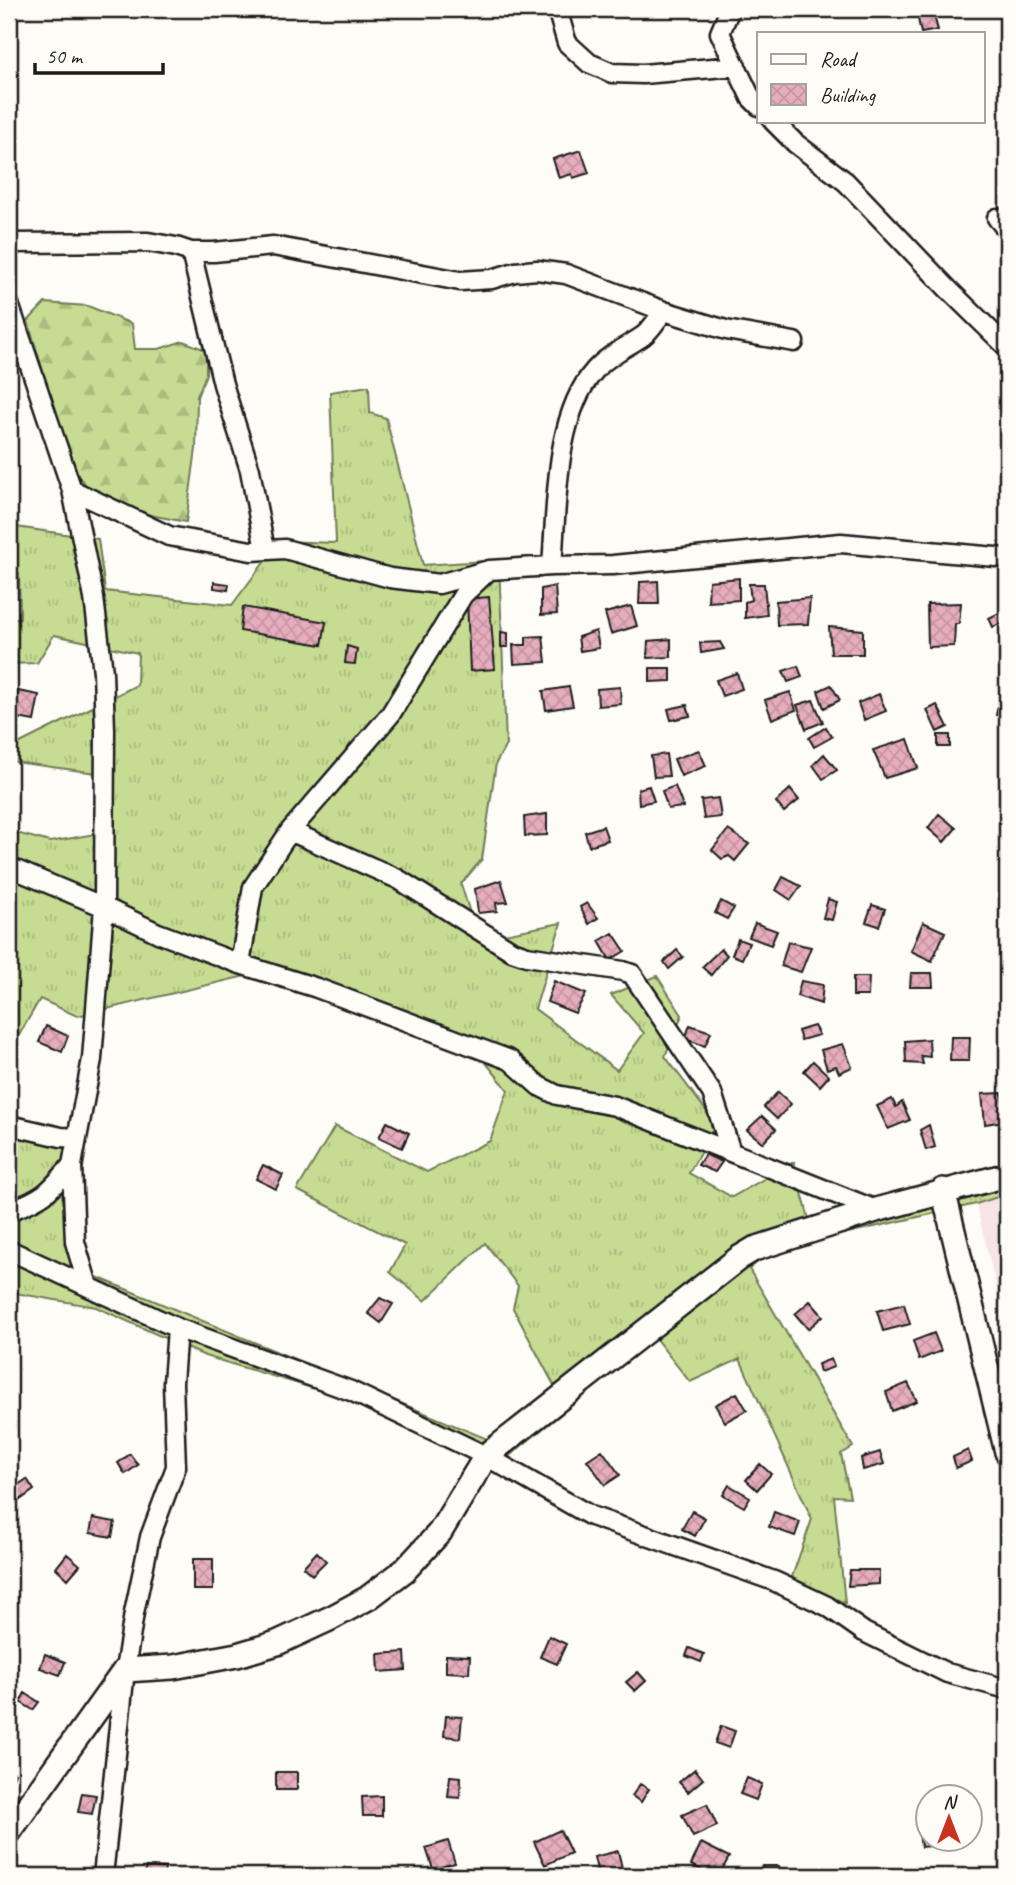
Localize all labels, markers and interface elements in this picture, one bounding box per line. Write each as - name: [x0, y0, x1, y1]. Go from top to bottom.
- scale bar: [35, 32, 163, 76]
- legend: [757, 32, 984, 122]
- text: 50 m: [46, 43, 84, 69]
- text: Road: [820, 46, 859, 72]
- text: Building: [820, 82, 877, 108]
- north arrow: [914, 1784, 984, 1854]
- text: N: [943, 1790, 958, 1814]

